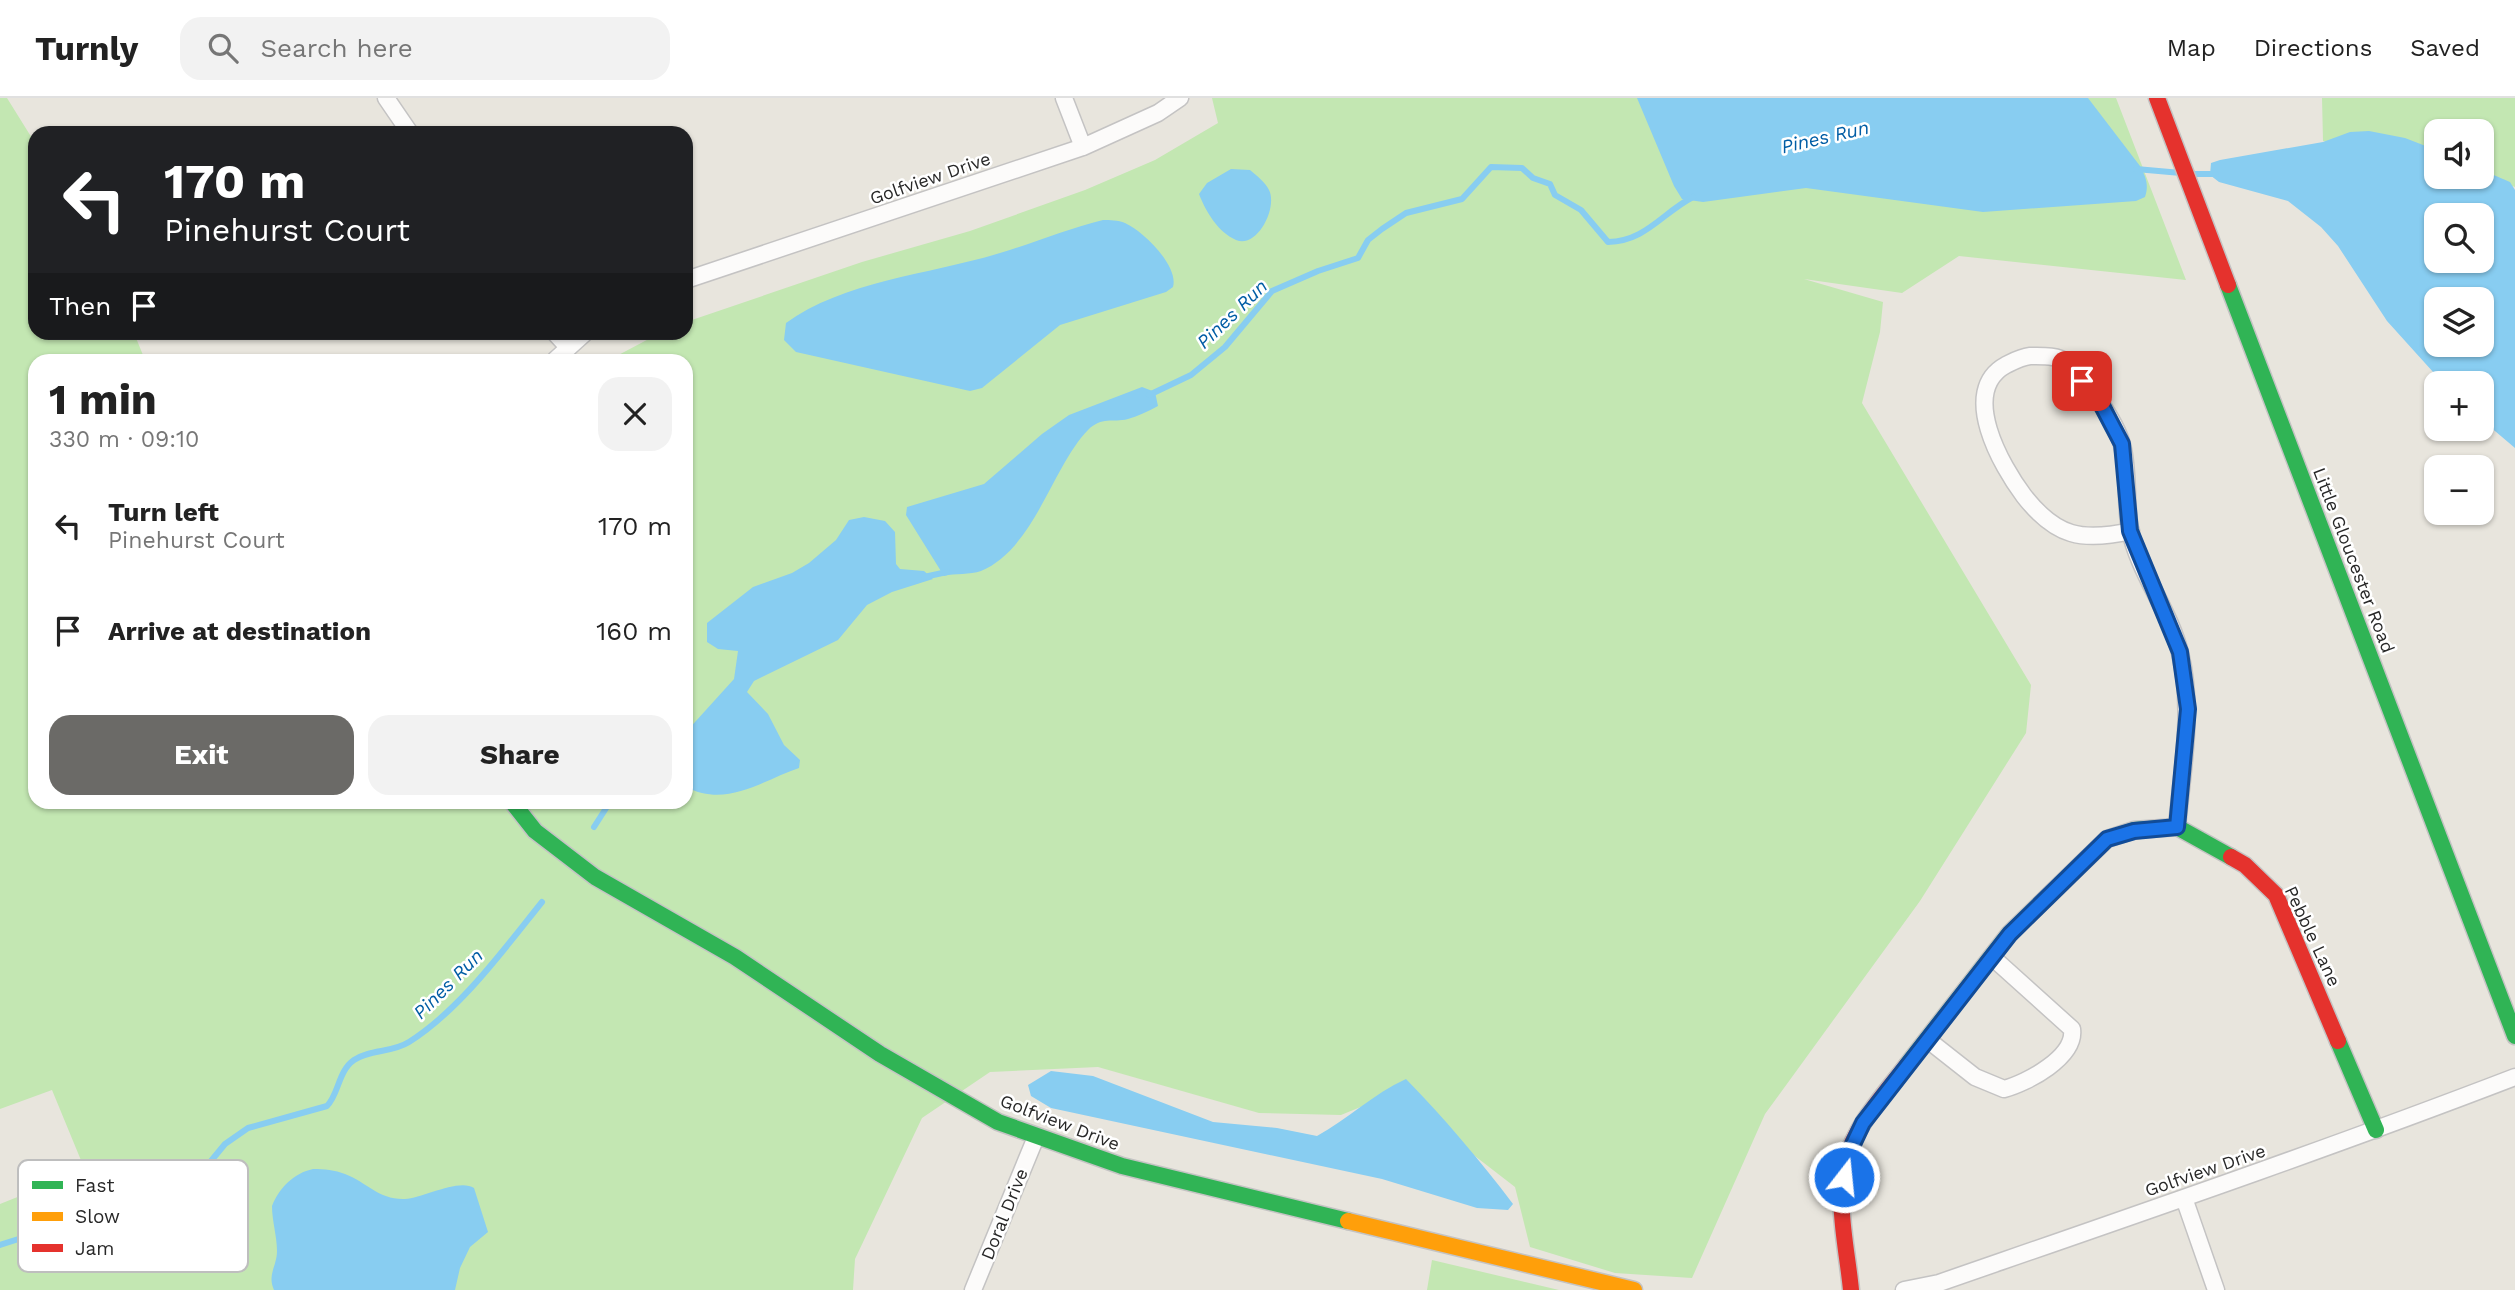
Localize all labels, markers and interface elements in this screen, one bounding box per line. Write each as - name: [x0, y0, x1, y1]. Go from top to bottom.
- search box: [180, 17, 670, 80]
- text: Turnly: [35, 29, 138, 68]
- icon: search: [204, 29, 242, 67]
- text: Search here: [260, 33, 413, 63]
- text: Map: [2167, 34, 2216, 62]
- text: Directions: [2254, 34, 2372, 62]
- text: Saved: [2410, 34, 2480, 62]
- water label: Pines Run: [1779, 116, 1871, 158]
- map controls: [2424, 119, 2494, 525]
- button: sound: [2424, 119, 2494, 189]
- street label: Golfview Drive: [867, 148, 993, 208]
- text: 170 m: [164, 152, 305, 210]
- icon: left: [49, 154, 140, 245]
- button: search: [2424, 203, 2494, 273]
- text: Pinehurst Court: [164, 211, 410, 249]
- water label: Pines Run: [1192, 275, 1272, 353]
- icon: arrive: [125, 287, 163, 325]
- button: layers: [2424, 287, 2494, 357]
- text: Then: [49, 291, 111, 321]
- pin: [2052, 351, 2112, 411]
- icon: arrive: [2063, 362, 2101, 400]
- button: +: [2424, 371, 2494, 441]
- text: 1 min: [49, 375, 157, 424]
- button: close: [598, 377, 672, 451]
- text: 330 m · 09:10: [49, 426, 199, 453]
- button: −: [2424, 455, 2494, 525]
- street label: Little Gloucester Road: [2309, 464, 2399, 656]
- text: Turn left: [108, 497, 219, 527]
- icon: left: [49, 507, 87, 545]
- text: 170 m: [598, 511, 672, 541]
- text: Pinehurst Court: [108, 527, 285, 554]
- icon: arrive: [49, 612, 87, 650]
- text: Arrive at destination: [108, 616, 371, 646]
- text: 160 m: [596, 616, 672, 646]
- button: Exit: [49, 715, 354, 795]
- button: Share: [368, 715, 672, 795]
- street label: Pebble Lane: [2281, 882, 2345, 990]
- water label: Pines Run: [408, 944, 488, 1024]
- street label: Golfview Drive: [997, 1090, 1123, 1154]
- position arrow: [1807, 1140, 1881, 1214]
- street label: Golfview Drive: [2142, 1140, 2268, 1200]
- legend: [18, 1160, 248, 1272]
- street label: Doral Drive: [976, 1165, 1032, 1263]
- text: Fast: [75, 1174, 114, 1197]
- text: Slow: [75, 1205, 120, 1228]
- text: Jam: [75, 1237, 114, 1260]

